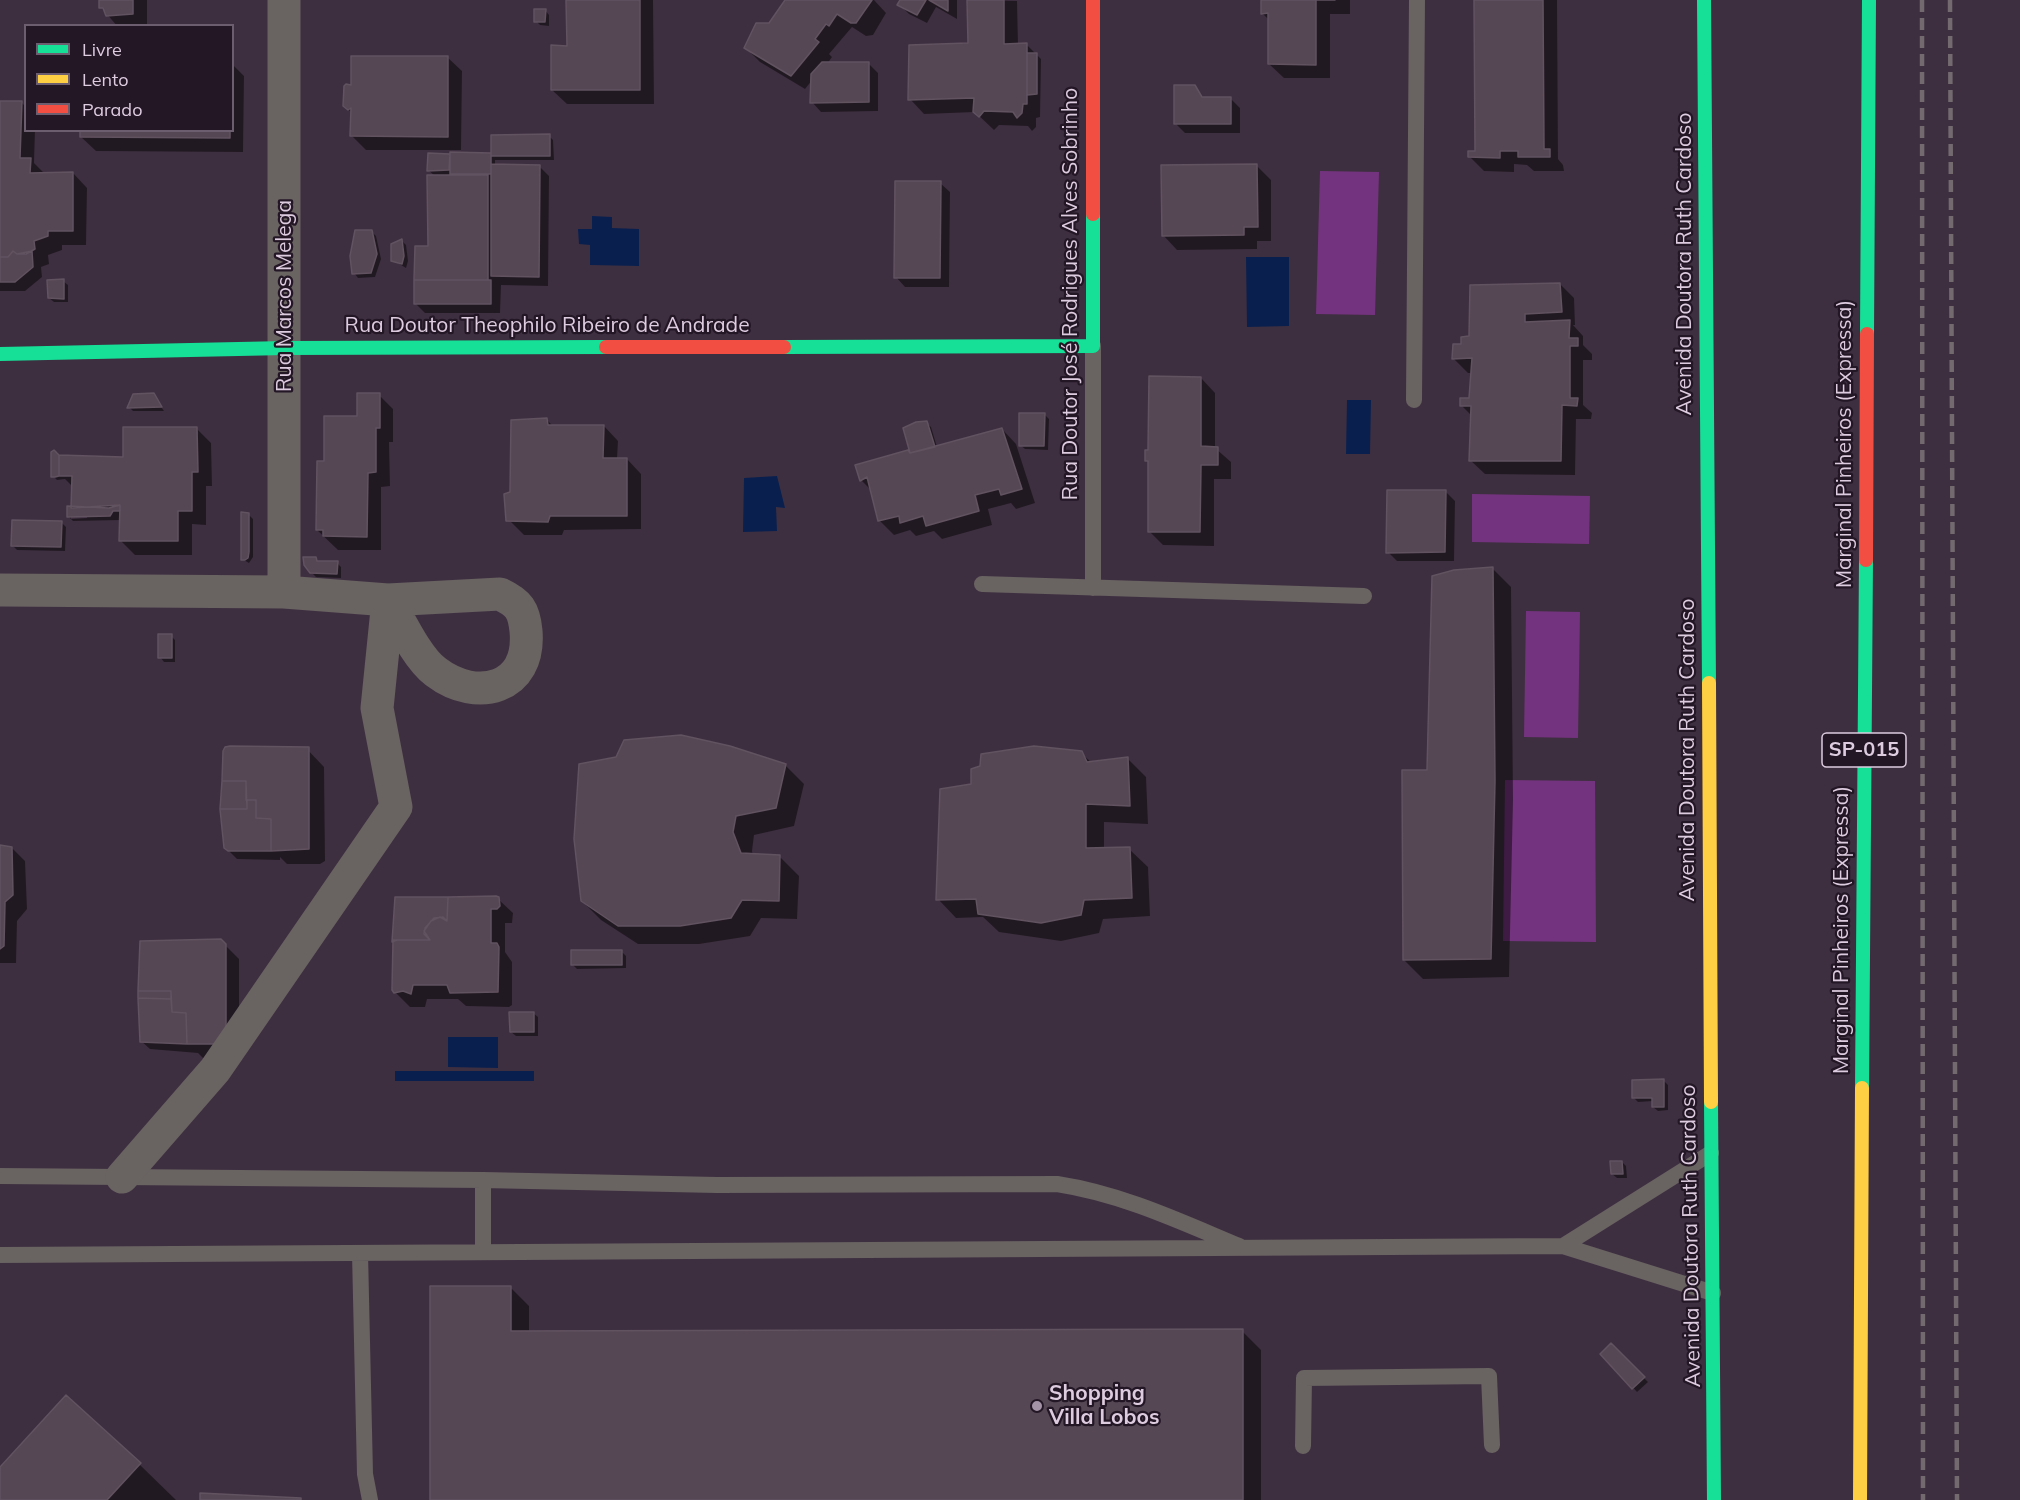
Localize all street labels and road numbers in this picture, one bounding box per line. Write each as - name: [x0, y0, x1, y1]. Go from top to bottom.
- street label: Rua Doutor José Rodrigues Alves Sobrinho: [1058, 88, 1084, 500]
- street label: Avenida Doutora Ruth Cardoso: [1672, 113, 1698, 415]
- street label: Rua Marcos Melega: [272, 200, 298, 392]
- street label: Marginal Pinheiros (Expressa): [1832, 300, 1858, 588]
- street label: Rua Doutor Theophilo Ribeiro de Andrade: [344, 313, 750, 339]
- street label: Avenida Doutora Ruth Cardoso: [1675, 599, 1701, 901]
- road number: SP-015: [1822, 733, 1906, 767]
- street label: Marginal Pinheiros (Expressa): [1829, 786, 1855, 1074]
- street label: Avenida Doutora Ruth Cardoso: [1676, 1084, 1706, 1388]

